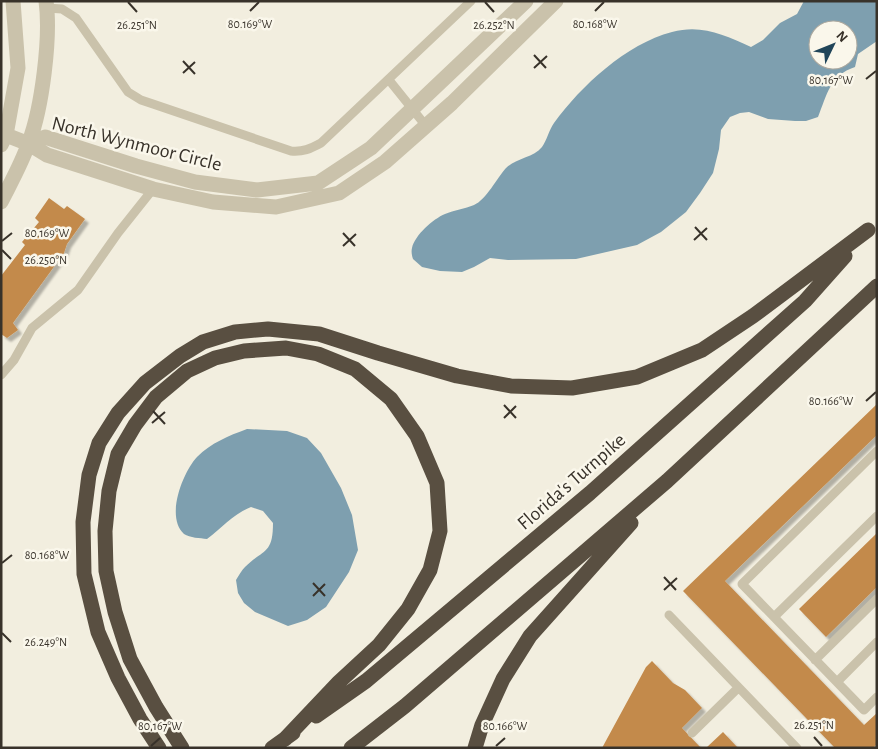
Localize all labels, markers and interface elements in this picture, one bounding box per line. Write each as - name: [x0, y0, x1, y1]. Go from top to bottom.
- text: 80.169°W: [228, 18, 273, 30]
- text: 80.168°W: [573, 18, 618, 30]
- text: 26.251°N: [117, 19, 157, 31]
- text: 26.252°N: [473, 19, 515, 31]
- north arrow: [808, 20, 858, 70]
- text: N: [833, 28, 850, 45]
- text: 80.167°W: [809, 74, 853, 86]
- street label: North Wynmoor Circle: [50, 113, 224, 175]
- text: 80.169°W: [25, 227, 70, 239]
- text: 26.250°N: [25, 254, 67, 266]
- text: 80.166°W: [809, 395, 854, 407]
- street label: Florida's Turnpike: [514, 430, 629, 534]
- text: 80.168°W: [25, 549, 70, 561]
- text: 26.249°N: [25, 636, 67, 648]
- text: 26.251°N: [794, 719, 834, 731]
- text: 80.167°W: [138, 720, 182, 732]
- text: 80.166°W: [483, 720, 528, 732]

